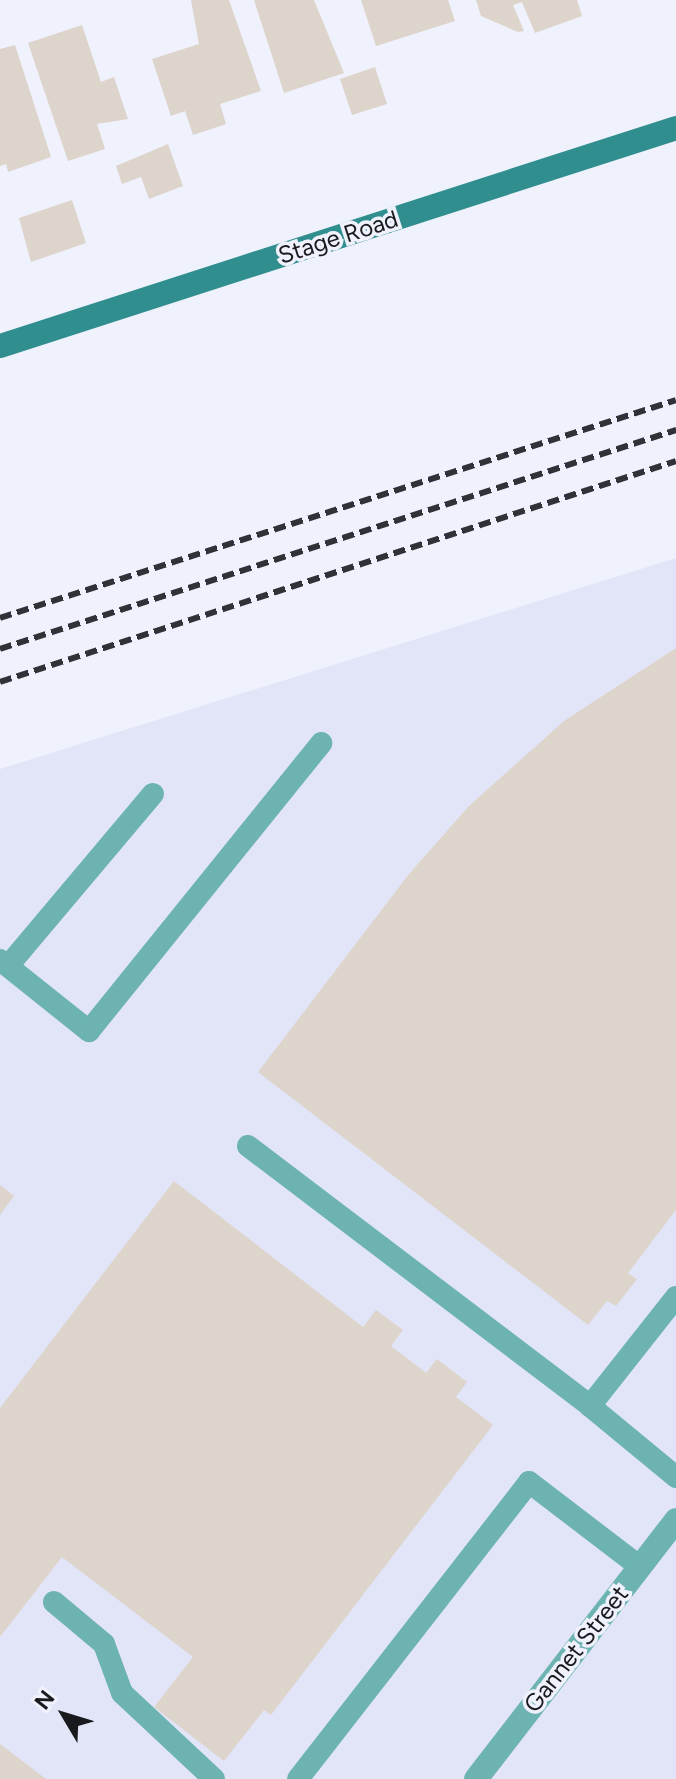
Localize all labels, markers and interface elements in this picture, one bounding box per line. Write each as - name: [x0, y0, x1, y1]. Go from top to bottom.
- street label: Stage Road: [274, 204, 402, 270]
- street label: Gannet Street: [518, 1580, 634, 1718]
- north arrow: [24, 1675, 104, 1755]
- text: N: [29, 1685, 61, 1715]

